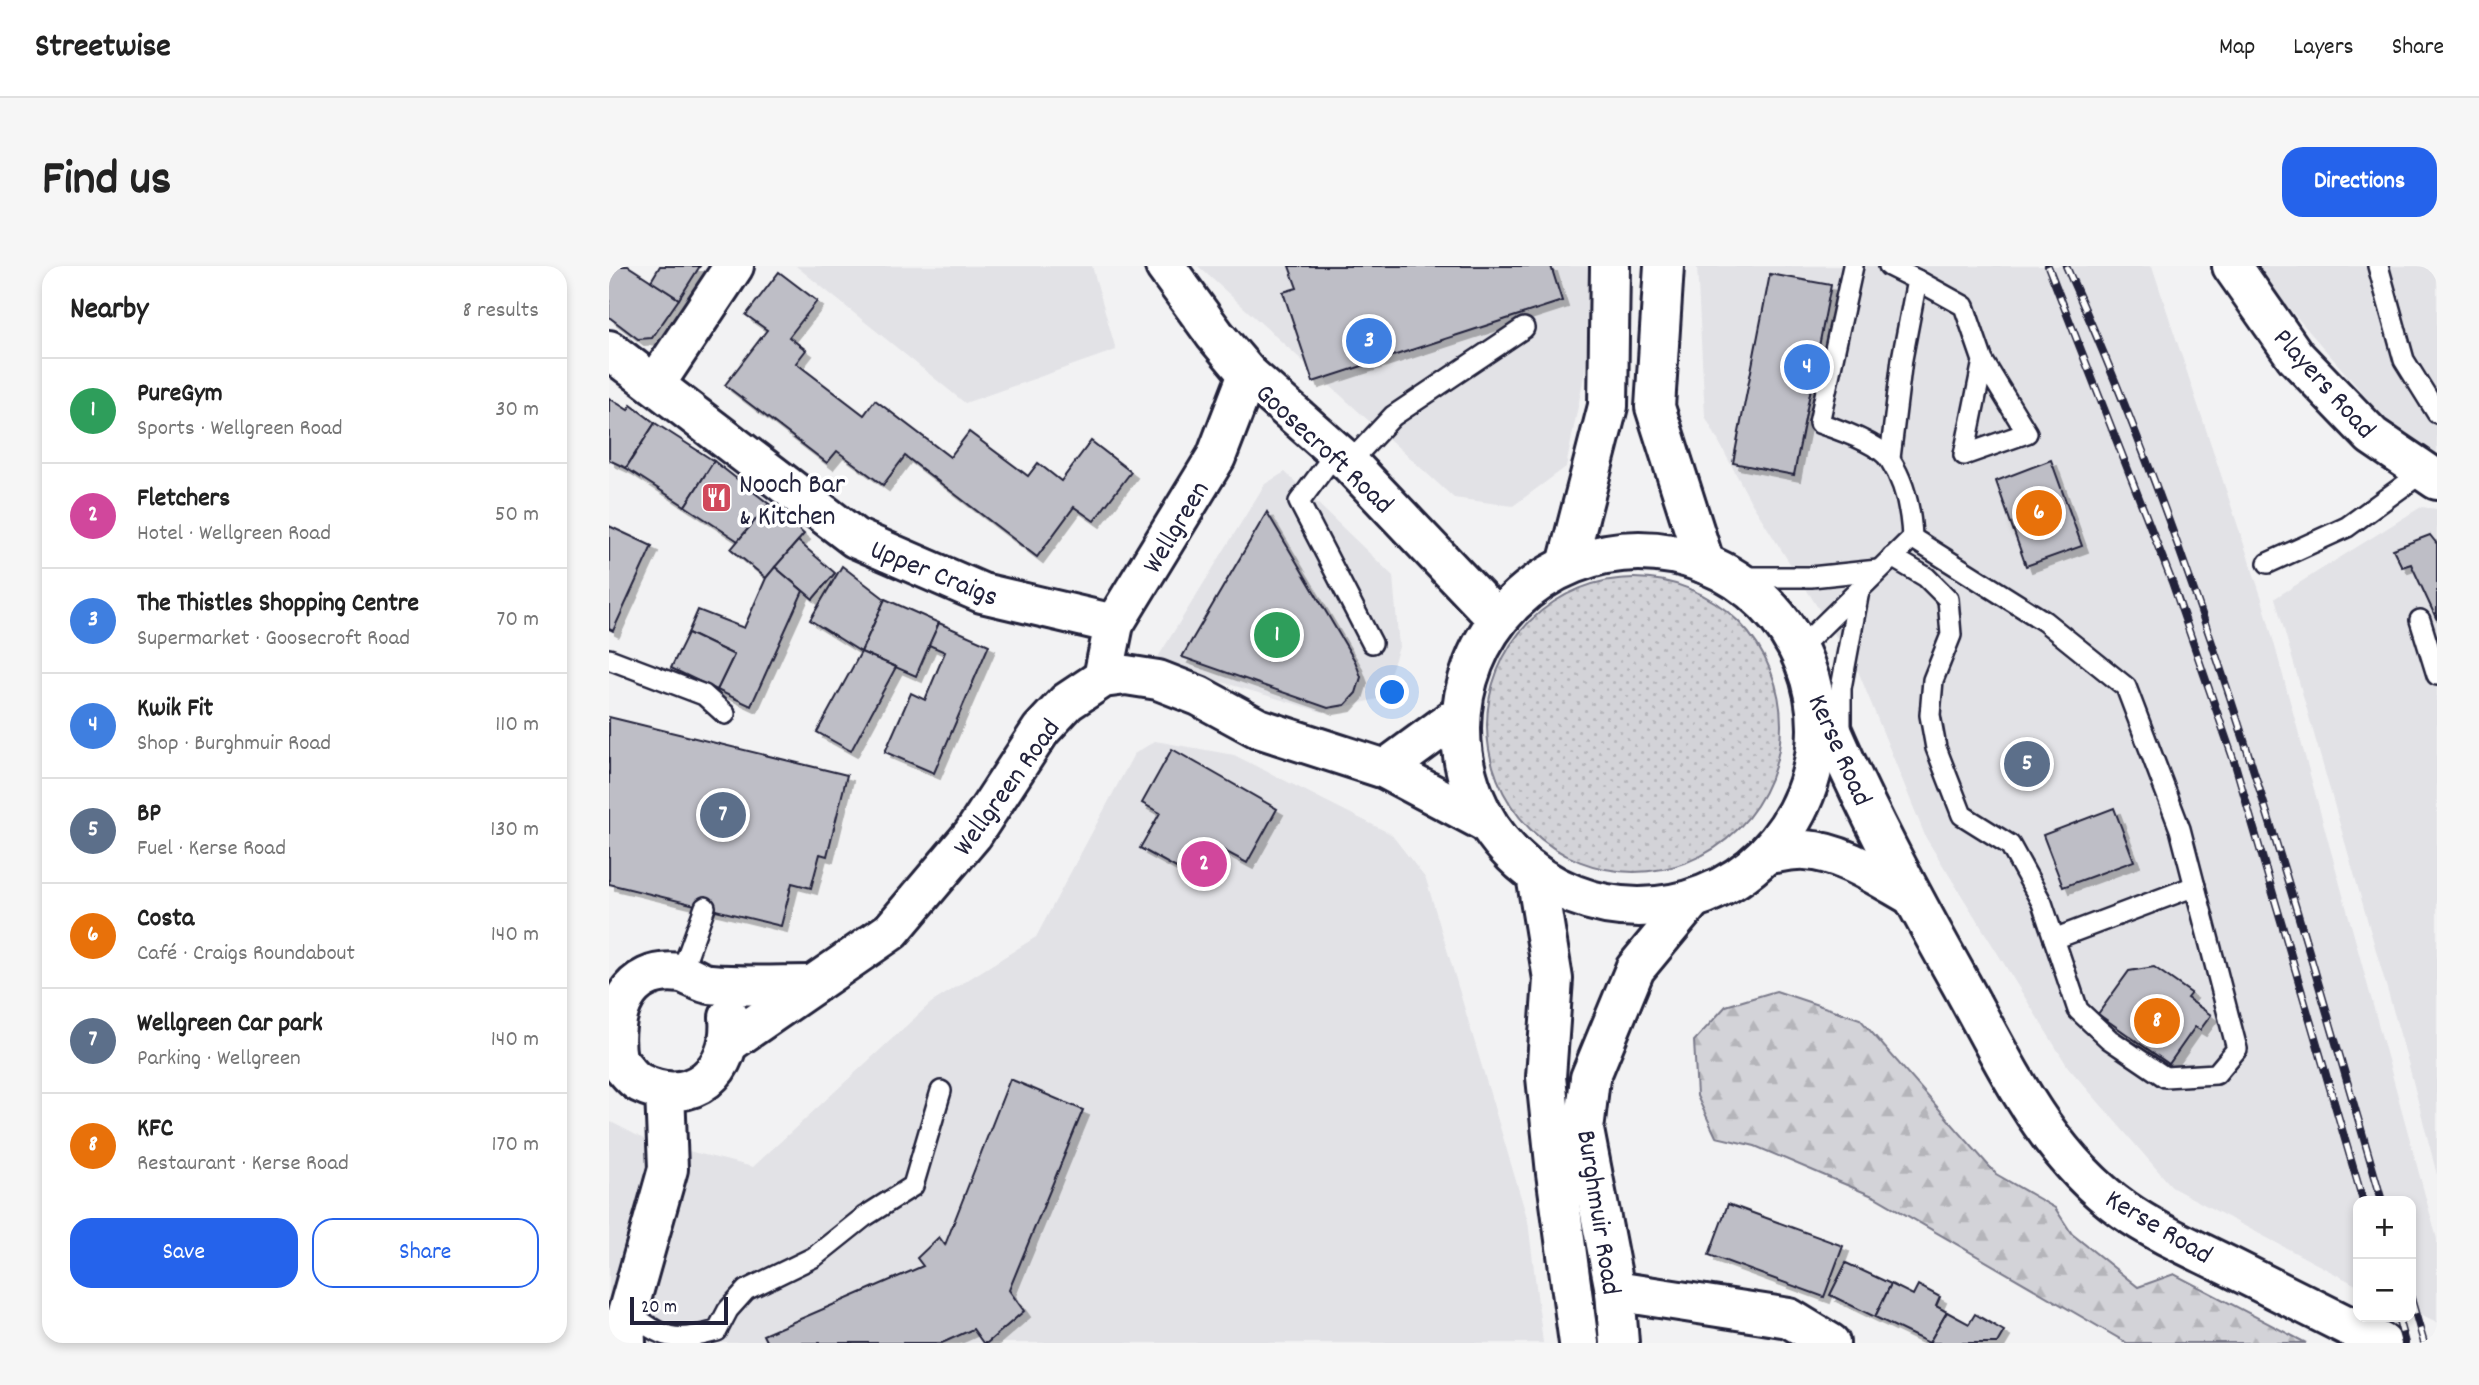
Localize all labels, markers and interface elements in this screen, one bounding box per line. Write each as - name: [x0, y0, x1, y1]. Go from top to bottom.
- text: Streetwise: [35, 25, 171, 72]
- text: Map: [2219, 31, 2255, 65]
- text: Layers: [2293, 31, 2354, 65]
- text: Share: [2392, 31, 2444, 65]
- text: Find us: [42, 147, 171, 217]
- button: Directions: [2282, 147, 2437, 217]
- text: Nearby: [70, 290, 148, 333]
- text: 8 results: [463, 295, 539, 328]
- pin: 3: [1346, 315, 1392, 367]
- street label: Players Road: [2262, 321, 2383, 450]
- pin: 4: [1784, 341, 1830, 393]
- text: PureGym: [137, 376, 223, 413]
- street label: Goosecroft Road: [1245, 376, 1401, 525]
- text: 1: [90, 394, 96, 427]
- text: 30 m: [495, 394, 539, 427]
- text: Sports · Wellgreen Road: [137, 413, 343, 446]
- place label: Nooch Bar & Kitchen: [739, 467, 846, 539]
- street label: Wellgreen: [1135, 475, 1222, 583]
- text: Fletchers: [137, 481, 230, 518]
- restaurant icon: Nooch Bar & Kitchen: [699, 481, 733, 515]
- pin: 6: [2016, 487, 2062, 539]
- text: 2: [88, 499, 98, 532]
- text: 50 m: [495, 499, 539, 532]
- text: Hotel · Wellgreen Road: [137, 518, 331, 551]
- street label: Upper Craigs: [863, 532, 1003, 619]
- text: The Thistles Shopping Centre: [137, 586, 419, 623]
- text: 3: [88, 604, 98, 637]
- text: 70 m: [497, 604, 539, 637]
- pin: 1: [1254, 609, 1300, 661]
- text: Supermarket · Goosecroft Road: [137, 623, 410, 656]
- your location: [1375, 675, 1409, 709]
- street label: Kerse Road: [1795, 689, 1880, 813]
- text: Kwik Fit: [137, 691, 213, 728]
- text: 4: [88, 709, 98, 742]
- text: 110 m: [495, 709, 539, 742]
- street label: Wellgreen Road: [946, 712, 1072, 866]
- text: Shop · Burghmuir Road: [137, 728, 331, 761]
- pin: 5: [2004, 738, 2050, 790]
- pin: 7: [700, 789, 746, 841]
- text: BP: [137, 796, 161, 833]
- text: 5: [88, 814, 98, 847]
- text: 130 m: [490, 814, 539, 847]
- text: Fuel · Kerse Road: [137, 833, 286, 866]
- pin: 2: [1181, 838, 1227, 890]
- text: Costa: [137, 901, 194, 938]
- text: 6: [87, 919, 99, 952]
- text: 140 m: [491, 919, 539, 952]
- text: Café · Craigs Roundabout: [137, 938, 355, 971]
- pin: 8: [2134, 995, 2180, 1047]
- text: Wellgreen Car park: [137, 1006, 323, 1043]
- text: 7: [89, 1024, 97, 1057]
- text: 140 m: [491, 1024, 539, 1057]
- text: Parking · Wellgreen: [137, 1043, 301, 1076]
- text: KFC: [137, 1111, 173, 1148]
- street label: Burghmuir Road: [1563, 1127, 1629, 1298]
- text: 8: [88, 1129, 98, 1162]
- text: 170 m: [492, 1129, 539, 1162]
- text: Restaurant · Kerse Road: [137, 1148, 349, 1181]
- street label: Kerse Road: [2096, 1182, 2219, 1277]
- map controls: [2353, 1196, 2416, 1322]
- button: +: [2353, 1196, 2416, 1259]
- button: Save: [70, 1218, 298, 1288]
- button: Share: [312, 1218, 539, 1288]
- button: −: [2353, 1259, 2416, 1322]
- scale bar: [630, 1294, 728, 1326]
- text: 20 m: [641, 1295, 677, 1322]

